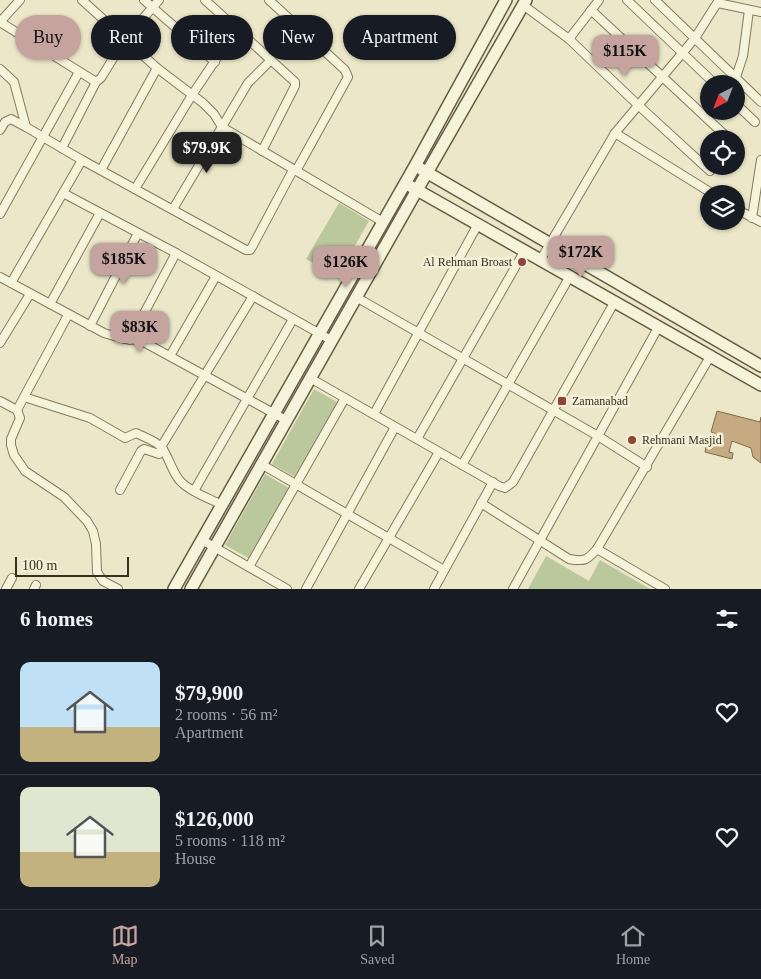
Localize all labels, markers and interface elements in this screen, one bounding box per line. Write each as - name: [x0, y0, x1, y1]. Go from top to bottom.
- chip: Buy: [15, 15, 81, 60]
- chip: Rent: [91, 15, 161, 60]
- chip: Filters: [171, 15, 253, 60]
- chip: New: [263, 15, 333, 60]
- chip: Apartment: [343, 15, 456, 60]
- pin: $115K: [590, 34, 660, 77]
- text: $115K: [603, 42, 647, 59]
- north arrow: [700, 75, 745, 120]
- map controls: [700, 75, 745, 230]
- button: locate: [700, 130, 745, 175]
- pin: $79.9K: [166, 132, 248, 174]
- text: $79.9K: [183, 139, 231, 156]
- button: layers: [700, 185, 745, 230]
- pin: $172K: [546, 236, 616, 278]
- pin: $185K: [89, 242, 159, 285]
- text: $172K: [559, 243, 603, 260]
- pin: $126K: [311, 246, 381, 288]
- text: $185K: [102, 250, 146, 267]
- text: $126K: [324, 253, 368, 270]
- place label: Al Rehman Broast: [423, 255, 513, 269]
- marker: Al Rehman Broast: [516, 256, 528, 268]
- pin: $83K: [110, 310, 170, 353]
- text: $83K: [122, 318, 158, 335]
- place label: Zamanabad: [572, 394, 628, 408]
- marker: Zamanabad: [556, 395, 568, 407]
- place label: Rehmani Masjid: [642, 433, 722, 447]
- marker: Rehmani Masjid: [626, 434, 638, 446]
- scale bar: [15, 554, 129, 577]
- text: 100 m: [22, 558, 57, 573]
- icon: filters: [713, 605, 741, 633]
- text: 6 homes: [20, 607, 93, 631]
- text: $79,900: [175, 681, 243, 705]
- icon: home: [60, 682, 120, 742]
- icon: heart: [713, 698, 741, 726]
- text: 2 rooms · 56 m²: [175, 706, 278, 723]
- text: Apartment: [175, 724, 243, 741]
- icon: home: [60, 807, 120, 867]
- text: $126,000: [175, 807, 254, 831]
- icon: heart: [713, 823, 741, 851]
- text: 5 rooms · 118 m²: [175, 832, 285, 849]
- text: House: [175, 850, 216, 867]
- tab: Map: [111, 922, 139, 968]
- tab: Saved: [360, 922, 394, 968]
- tab: Home: [616, 922, 650, 968]

